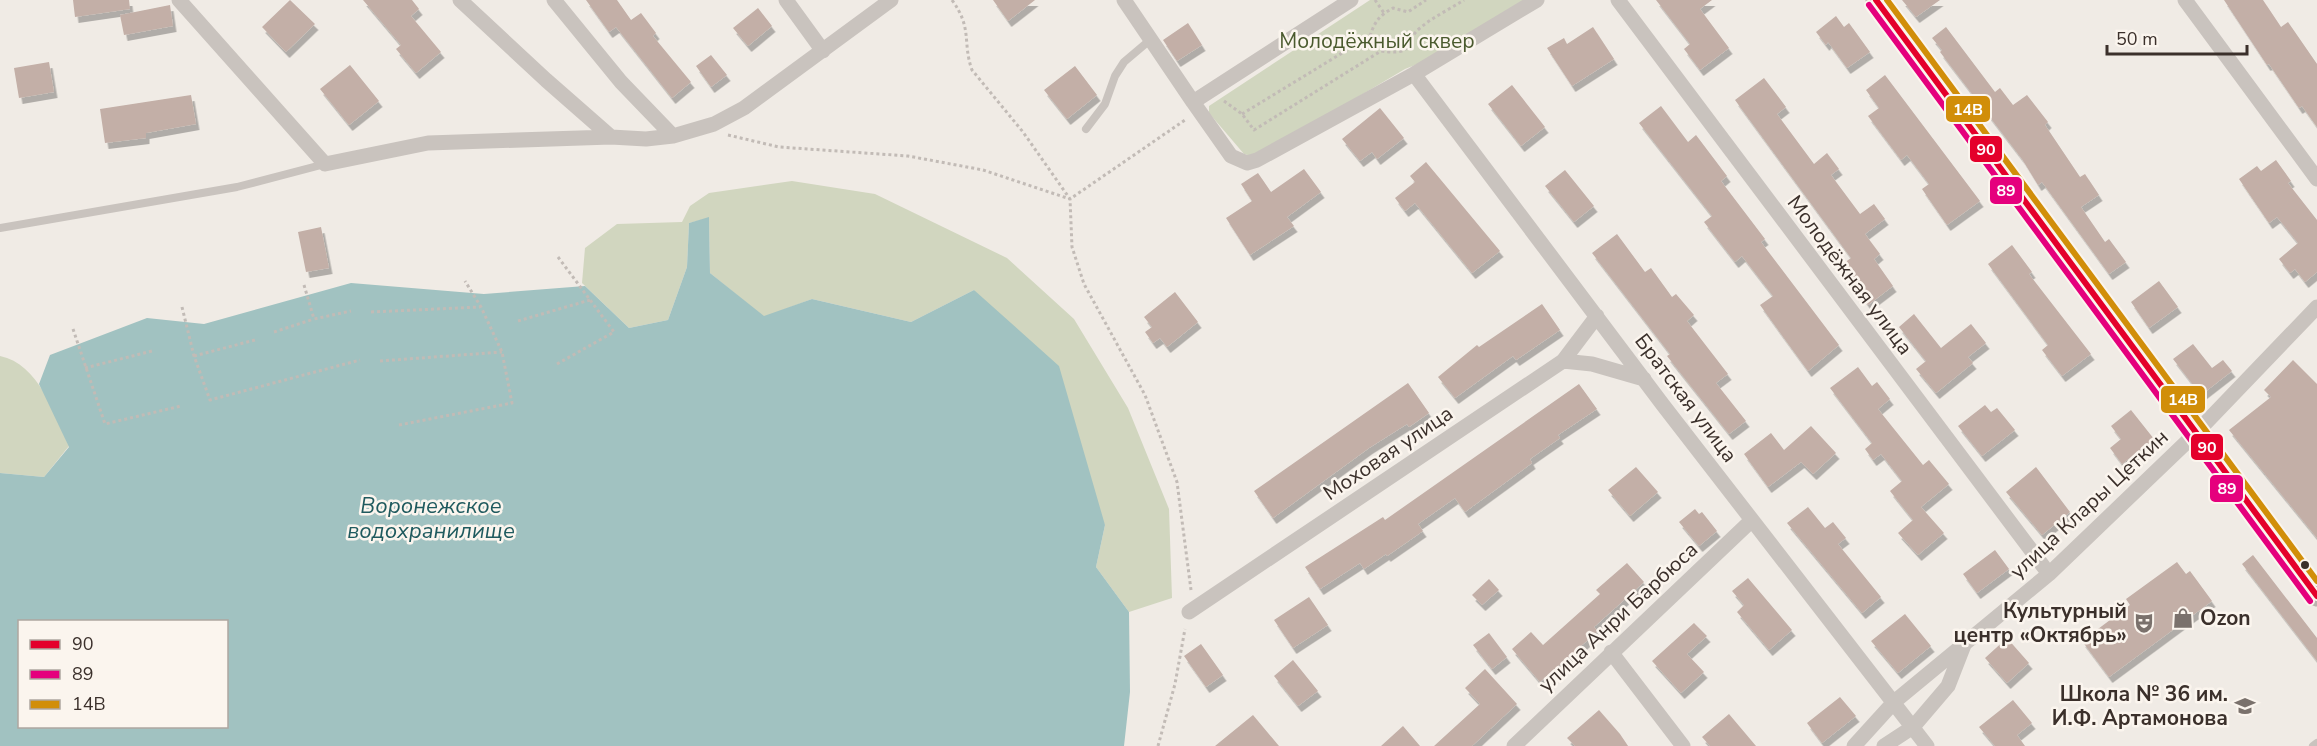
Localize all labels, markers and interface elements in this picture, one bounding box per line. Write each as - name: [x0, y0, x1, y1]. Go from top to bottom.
- scale bar: [2107, 18, 2246, 56]
- park label: Молодёжный сквер: [1279, 27, 1475, 55]
- text: 50 m: [2116, 27, 2158, 51]
- line badge: 14В: [1945, 95, 1991, 123]
- text: 14В: [1953, 99, 1983, 121]
- line badge: 90: [1969, 135, 2003, 163]
- text: 90: [1976, 139, 1996, 161]
- line badge: 89: [1989, 176, 2023, 205]
- text: 89: [1996, 180, 2016, 202]
- street label: Молодёжная улица: [1781, 190, 1919, 360]
- street label: Братская улица: [1628, 328, 1744, 468]
- line badge: 14В: [2160, 385, 2206, 414]
- text: 14В: [2168, 389, 2198, 411]
- street label: Моховая улица: [1318, 399, 1458, 507]
- street label: улица Клары Цеткин: [2004, 423, 2174, 585]
- line badge: 90: [2190, 433, 2224, 461]
- text: 90: [2197, 437, 2217, 459]
- line badge: 89: [2209, 474, 2244, 503]
- text: 89: [2217, 478, 2237, 500]
- water label: Воронежское водохранилище: [347, 491, 515, 546]
- street label: улица Анри Барбюса: [1532, 536, 1704, 698]
- unlabelled marker: [2299, 559, 2311, 571]
- place label: Культурный центр «Октябрь»: [1953, 597, 2127, 649]
- place label: Ozon: [2200, 604, 2251, 632]
- shop icon: Ozon: [2171, 606, 2195, 630]
- theatre icon: Культурный центр «Октябрь»: [2132, 611, 2156, 635]
- legend: [18, 620, 228, 728]
- text: 90: [72, 632, 94, 656]
- text: 89: [72, 662, 94, 686]
- place label: Школа № 36 им. И.Ф. Артамонова: [2052, 680, 2228, 732]
- text: 14В: [72, 692, 106, 716]
- school or university icon: Школа № 36 им. И.Ф. Артамонова: [2233, 694, 2257, 718]

